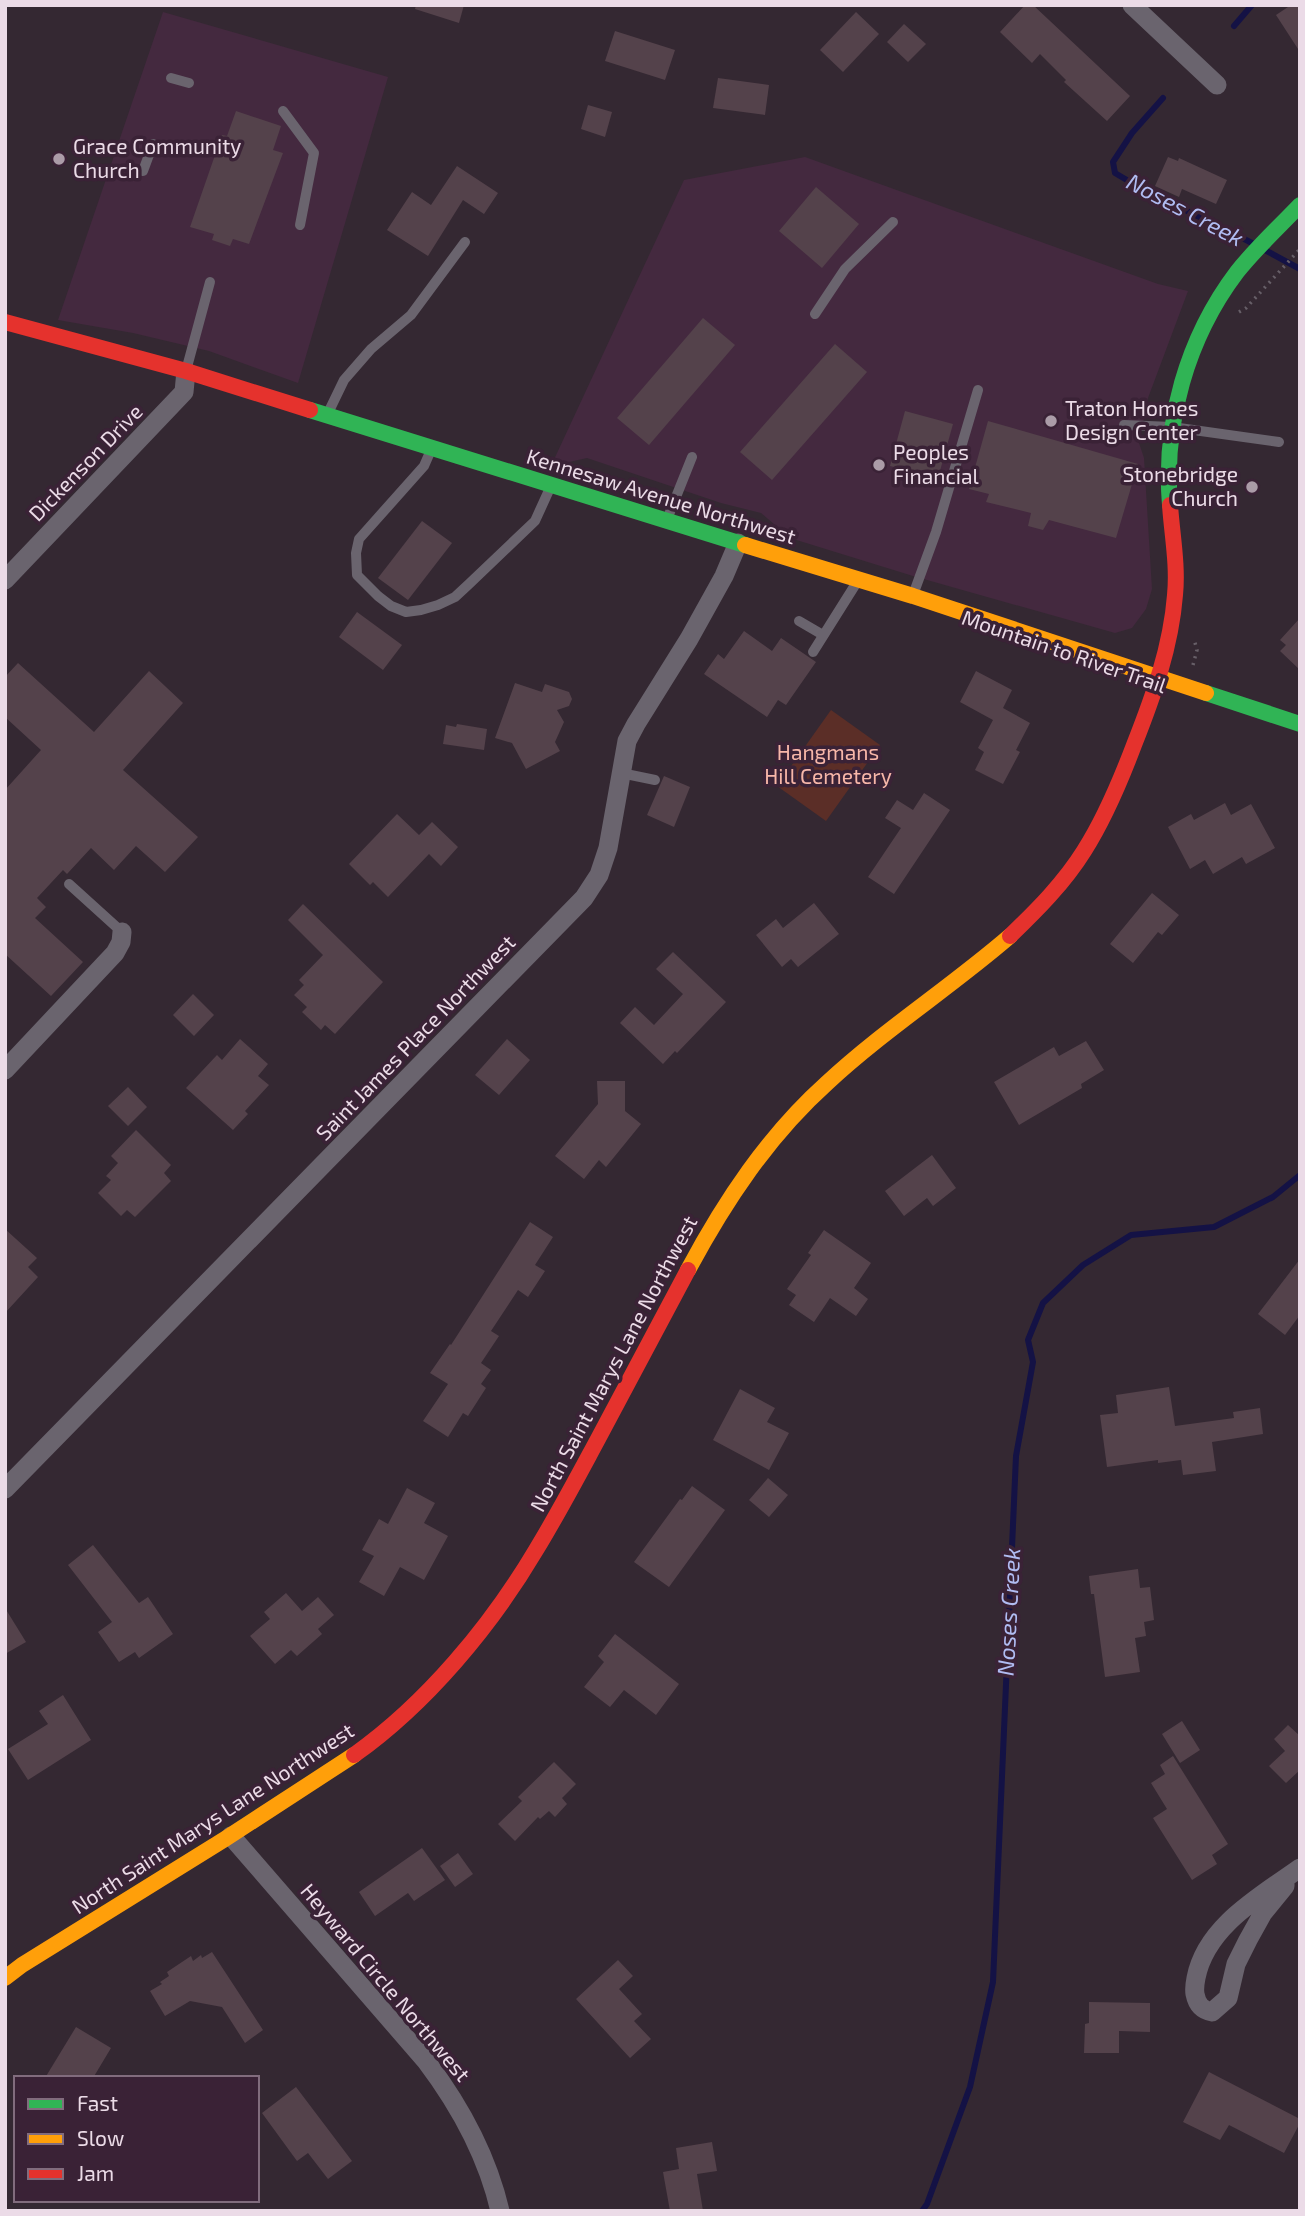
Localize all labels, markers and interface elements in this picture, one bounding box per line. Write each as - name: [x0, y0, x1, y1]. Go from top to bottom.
- place label: Grace Community Church: [73, 133, 241, 182]
- marker: Grace Community Church: [51, 151, 67, 167]
- water label: Noses Creek: [1122, 167, 1249, 252]
- place label: Traton Homes Design Center: [1065, 395, 1198, 444]
- street label: Dickenson Drive: [23, 398, 147, 526]
- marker: Traton Homes Design Center: [1043, 413, 1059, 429]
- place label: Peoples Financial: [893, 439, 979, 488]
- street label: Kennesaw Avenue Northwest: [524, 443, 799, 548]
- marker: Peoples Financial: [871, 457, 887, 473]
- place label: Stonebridge Church: [1122, 461, 1238, 510]
- marker: Stonebridge Church: [1244, 479, 1260, 495]
- street label: Mountain to River Trail: [959, 604, 1171, 698]
- park label: Hangmans Hill Cemetery: [764, 739, 892, 788]
- street label: Saint James Place Northwest: [310, 929, 520, 1145]
- street label: North Saint Marys Lane Northwest: [524, 1211, 701, 1515]
- water label: Noses Creek: [991, 1547, 1025, 1677]
- street label: North Saint Marys Lane Northwest: [66, 1717, 358, 1918]
- street label: Heyward Circle Northwest: [296, 1878, 476, 2086]
- legend: [14, 2076, 259, 2202]
- text: Fast: [77, 2090, 118, 2115]
- text: Slow: [77, 2125, 124, 2150]
- text: Jam: [77, 2160, 114, 2185]

